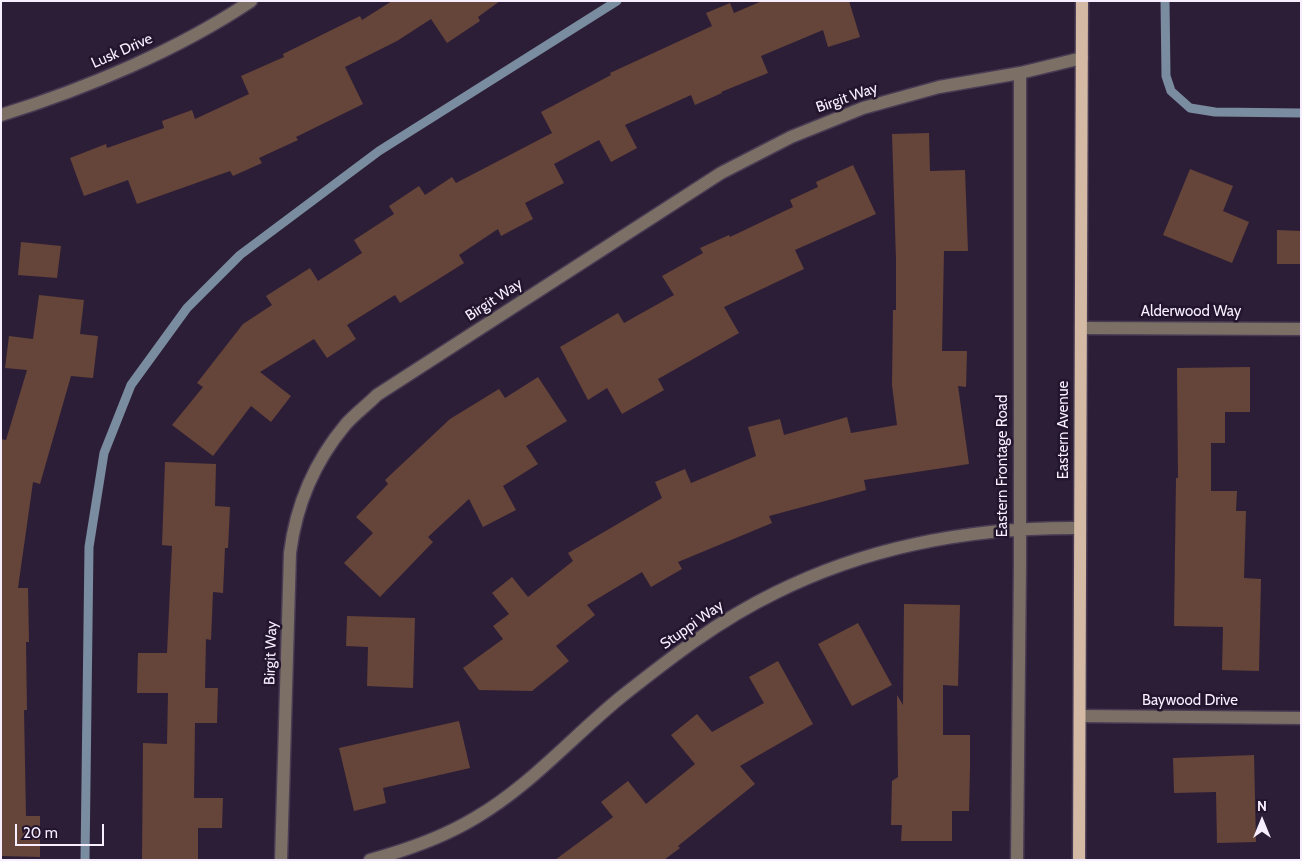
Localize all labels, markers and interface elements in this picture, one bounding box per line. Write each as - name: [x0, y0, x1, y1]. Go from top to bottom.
- street label: Lusk Drive: [89, 30, 155, 72]
- street label: Birgit Way: [814, 79, 880, 117]
- street label: Birgit Way: [462, 275, 526, 325]
- street label: Alderwood Way: [1141, 303, 1241, 321]
- street label: Eastern Avenue: [1055, 381, 1073, 479]
- street label: Eastern Frontage Road: [994, 395, 1012, 537]
- street label: Stuppi Way: [657, 597, 727, 653]
- street label: Birgit Way: [261, 621, 281, 685]
- street label: Baywood Drive: [1142, 692, 1238, 710]
- north arrow: [1237, 796, 1287, 846]
- text: N: [1257, 797, 1267, 815]
- scale bar: [18, 814, 106, 846]
- text: 20 m: [23, 824, 58, 842]

